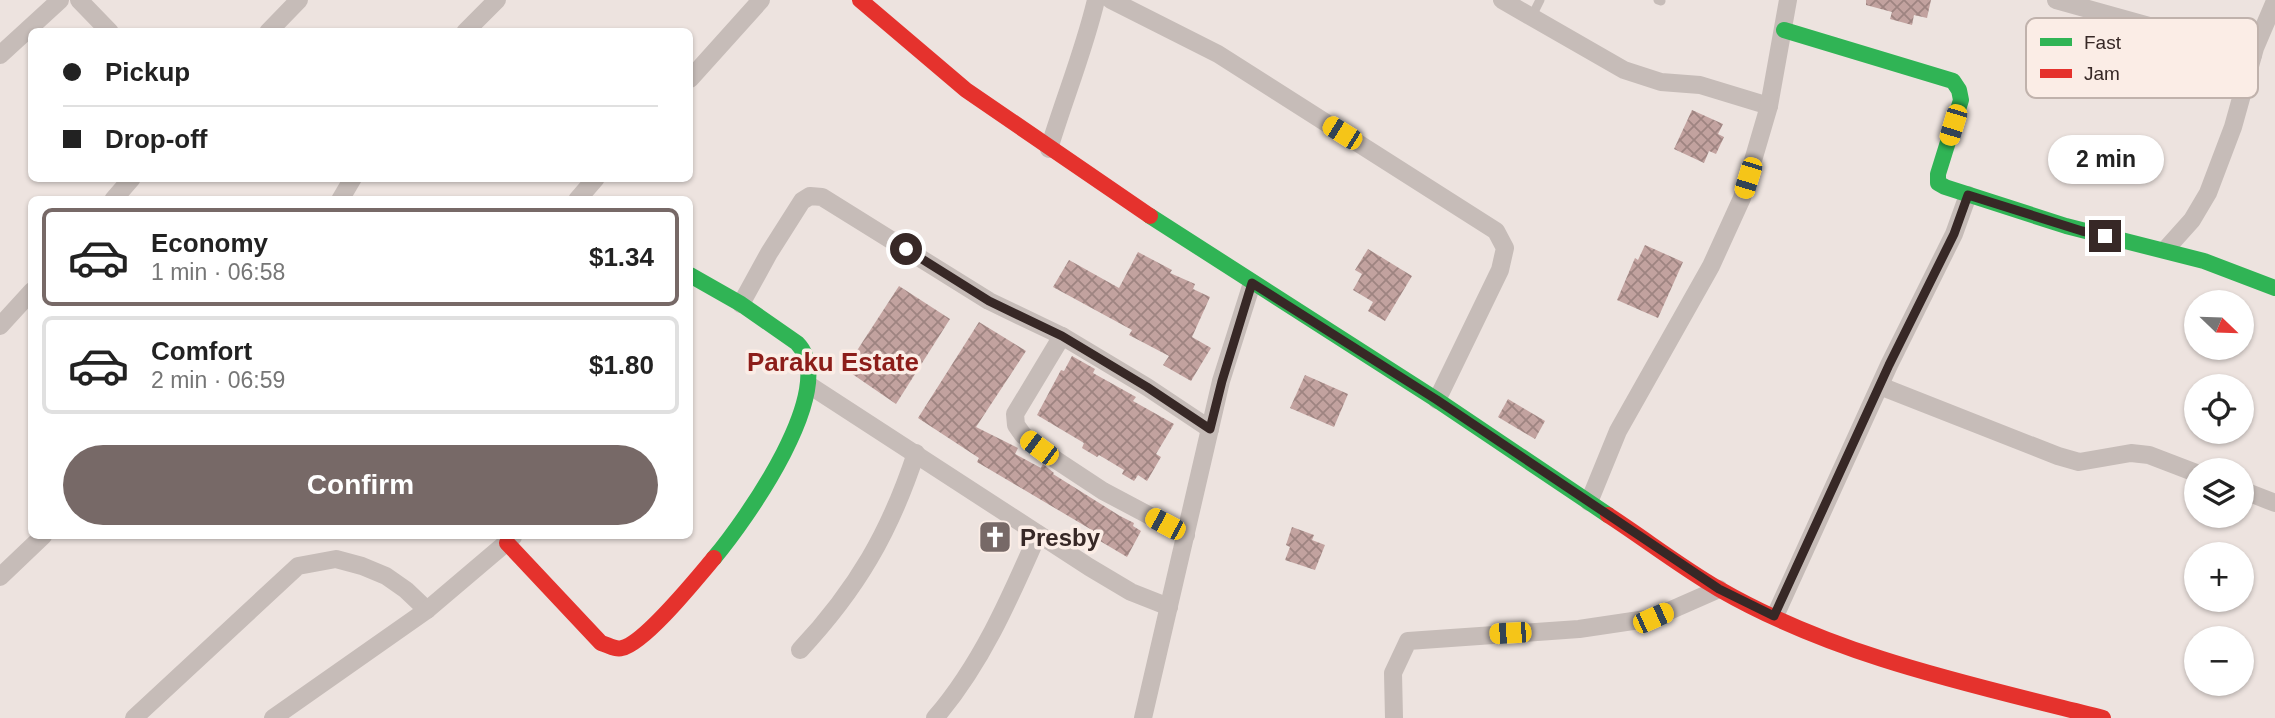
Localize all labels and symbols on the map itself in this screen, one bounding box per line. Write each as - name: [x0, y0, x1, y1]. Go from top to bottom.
- legend: [2026, 18, 2258, 98]
- text: Fast: [2084, 32, 2122, 53]
- text: Jam: [2084, 63, 2120, 84]
- car: [1937, 102, 1970, 148]
- car: [1319, 113, 1366, 153]
- callout: 2 min: [2047, 134, 2163, 184]
- car: [1732, 155, 1765, 201]
- route end: [2089, 220, 2121, 252]
- route start: [890, 233, 922, 265]
- north arrow: [2184, 290, 2254, 360]
- district label: Paraku Estate: [747, 347, 919, 377]
- car: [1016, 427, 1063, 469]
- car: [1142, 505, 1189, 543]
- church icon: Presby: [976, 518, 1014, 556]
- place label: Presby: [1020, 524, 1101, 551]
- car: [1630, 600, 1677, 636]
- car: [1489, 621, 1532, 645]

